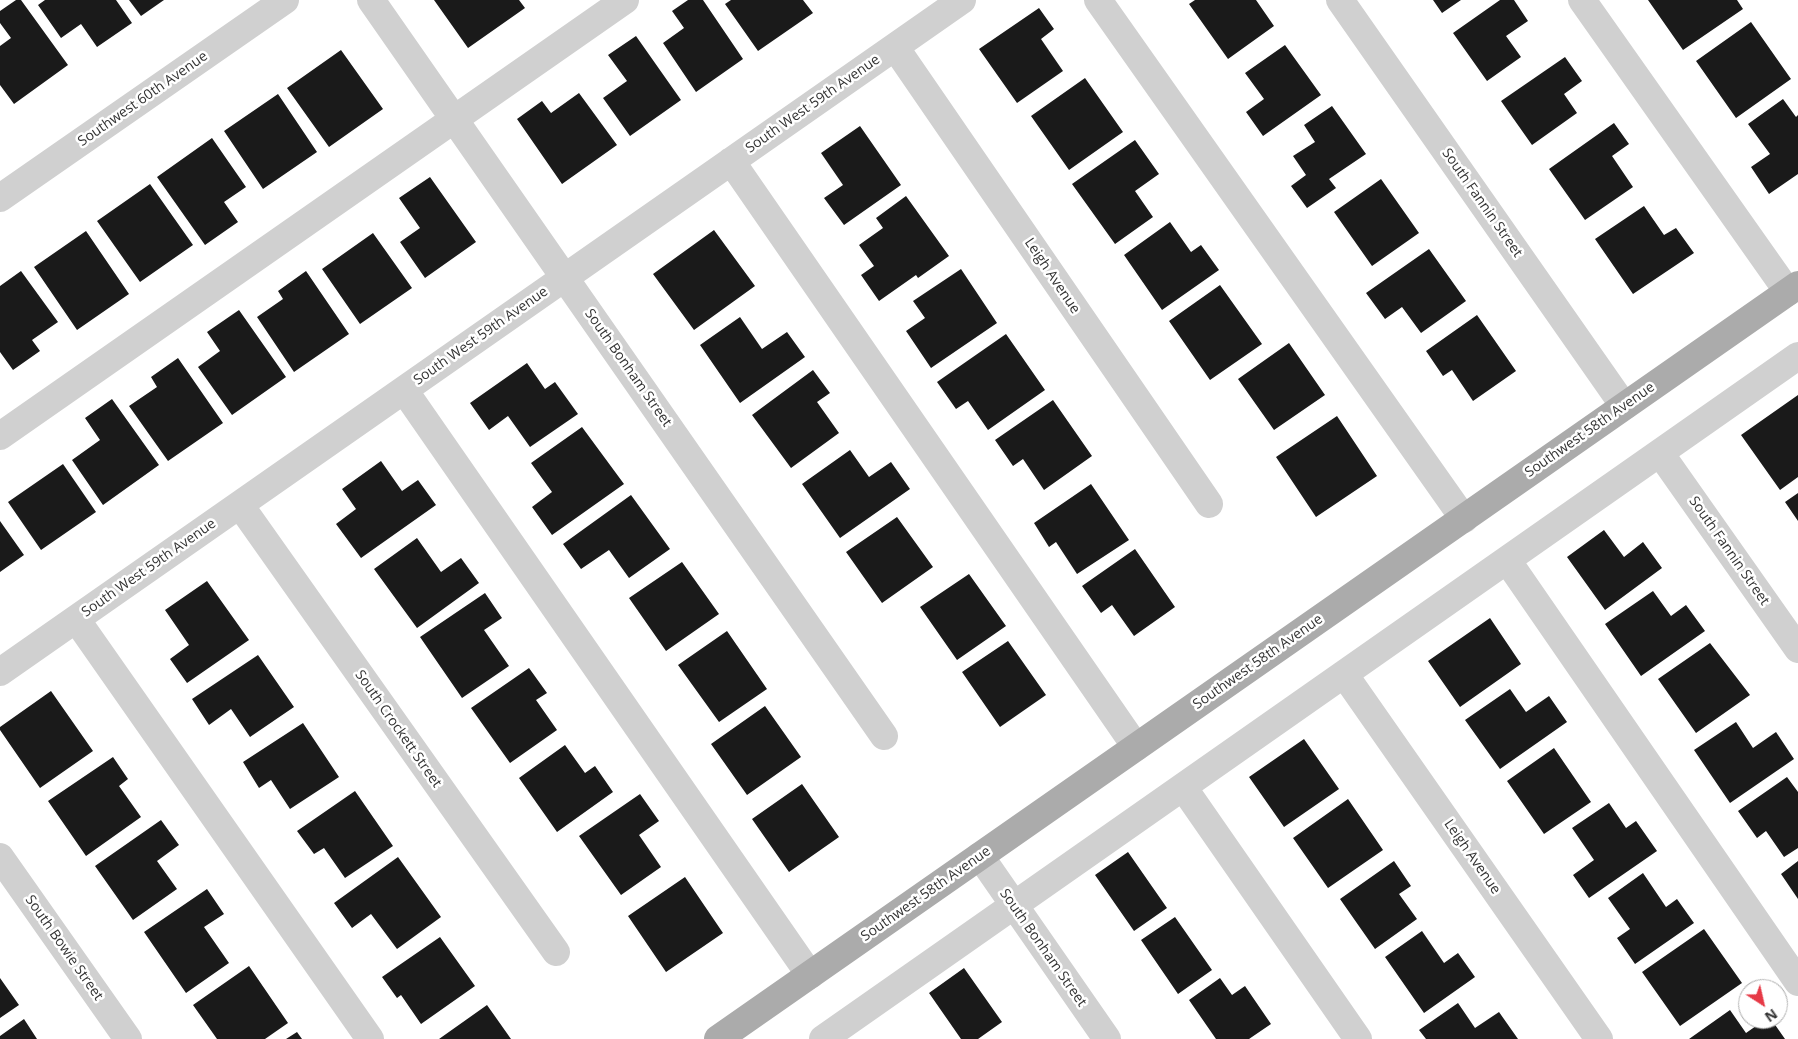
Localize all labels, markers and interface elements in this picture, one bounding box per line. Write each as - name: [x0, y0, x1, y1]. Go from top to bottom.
- street label: Southwest 60th Avenue: [75, 48, 211, 150]
- street label: South West 59th Avenue: [743, 51, 883, 157]
- street label: South Fannin Street: [1438, 145, 1526, 261]
- street label: Leigh Avenue: [1021, 235, 1083, 317]
- street label: South West 59th Avenue: [411, 283, 551, 389]
- street label: South Bonham Street: [581, 306, 675, 430]
- street label: Southwest 58th Avenue: [1522, 379, 1658, 481]
- street label: South Fannin Street: [1685, 493, 1773, 609]
- street label: South West 59th Avenue: [79, 515, 219, 621]
- street label: Southwest 58th Avenue: [1190, 611, 1326, 713]
- street label: South Crockett Street: [351, 667, 445, 791]
- street label: Leigh Avenue: [1440, 816, 1504, 898]
- street label: Southwest 58th Avenue: [858, 843, 994, 945]
- street label: South Bonham Street: [996, 886, 1090, 1010]
- street label: South Bowie Street: [21, 892, 107, 1004]
- north arrow: [1738, 979, 1788, 1029]
- text: N: [1761, 1005, 1781, 1027]

